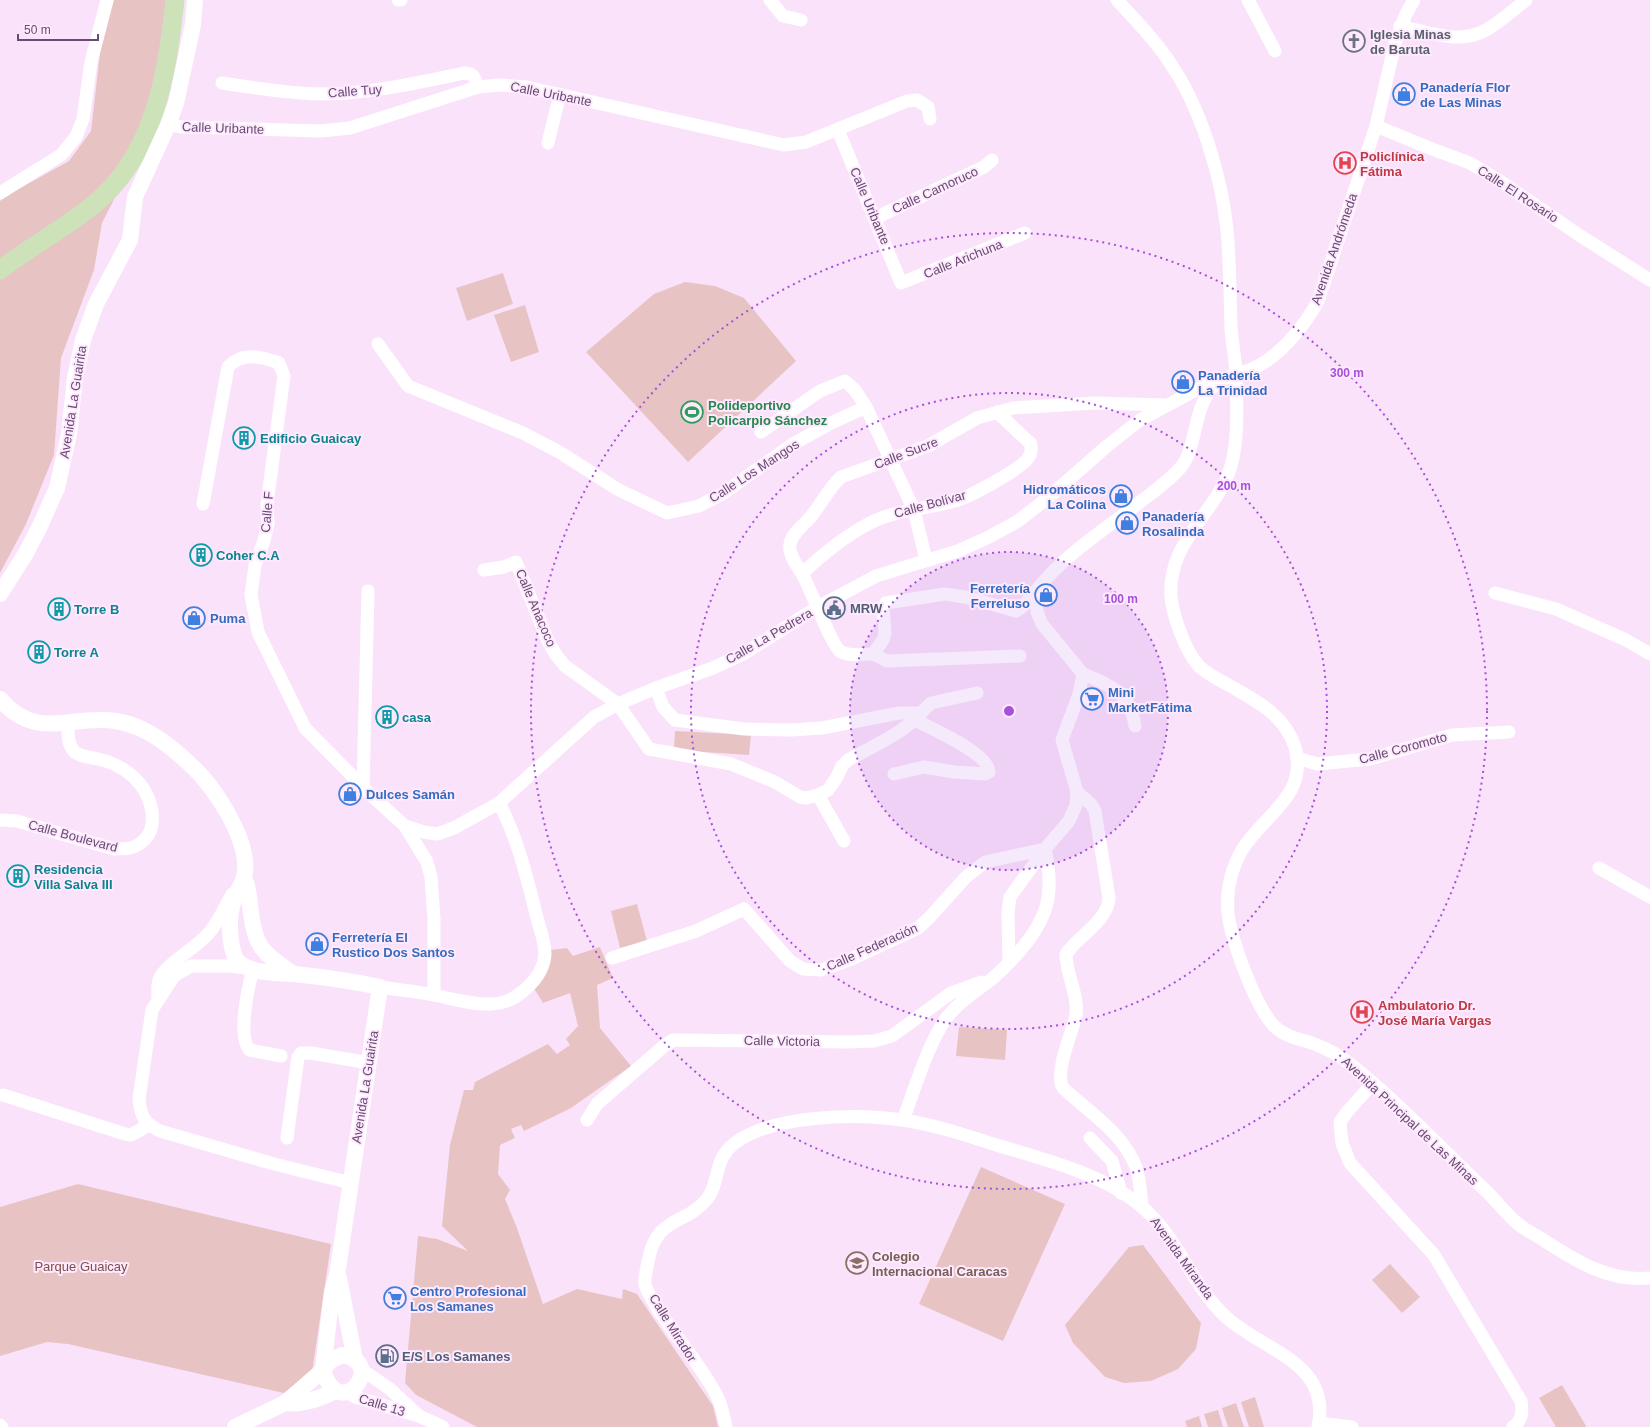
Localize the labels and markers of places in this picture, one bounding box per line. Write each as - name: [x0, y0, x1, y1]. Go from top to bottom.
- place label: Iglesia Minas de Baruta: [1370, 27, 1451, 57]
- church icon: Iglesia Minas de Baruta: [1341, 28, 1367, 54]
- place label: Panadería Flor de Las Minas: [1420, 80, 1510, 110]
- shop icon: Panadería Flor de Las Minas: [1391, 81, 1417, 107]
- place label: Policlínica Fátima: [1360, 149, 1425, 179]
- hospital icon: Policlínica Fátima: [1332, 150, 1358, 176]
- place label: Panadería La Trinidad: [1198, 368, 1267, 398]
- shop icon: Panadería La Trinidad: [1170, 369, 1196, 395]
- place label: Polideportivo Policarpio Sánchez: [708, 398, 828, 428]
- sports icon: Polideportivo Policarpio Sánchez: [679, 399, 705, 425]
- building icon: Edificio Guaicay: [231, 425, 257, 451]
- place label: Edificio Guaicay: [260, 431, 362, 446]
- place label: Hidromáticos La Colina: [1023, 482, 1107, 512]
- shop icon: Hidromáticos La Colina: [1108, 483, 1134, 509]
- place label: Panadería Rosalinda: [1142, 509, 1205, 539]
- shop icon: Panadería Rosalinda: [1114, 510, 1140, 536]
- building icon: Coher C.A: [188, 542, 214, 568]
- place label: Coher C.A: [216, 548, 280, 563]
- place label: Ferretería Ferreluso: [970, 581, 1031, 611]
- shop icon: Ferretería Ferreluso: [1033, 582, 1059, 608]
- public building icon: MRW: [821, 595, 847, 621]
- building icon: Torre B: [46, 596, 72, 622]
- place label: MRW: [850, 601, 883, 616]
- place label: Torre B: [74, 602, 119, 617]
- shop icon: Puma: [181, 605, 207, 631]
- place label: Puma: [210, 611, 246, 626]
- building icon: Torre A: [26, 639, 52, 665]
- place label: Torre A: [54, 645, 99, 660]
- place label: Mini MarketFátima: [1108, 685, 1193, 715]
- supermarket icon: Mini MarketFátima: [1079, 686, 1105, 712]
- building icon: casa: [374, 704, 400, 730]
- centre of rings: [1002, 704, 1016, 718]
- place label: casa: [402, 710, 432, 725]
- shop icon: Dulces Samán: [337, 781, 363, 807]
- place label: Dulces Samán: [366, 787, 455, 802]
- place label: Residencia Villa Salva III: [34, 862, 113, 892]
- building icon: Residencia Villa Salva III: [5, 863, 31, 889]
- place label: Ferretería El Rustico Dos Santos: [332, 930, 455, 960]
- shop icon: Ferretería El Rustico Dos Santos: [304, 931, 330, 957]
- place label: Ambulatorio Dr. José María Vargas: [1378, 998, 1491, 1028]
- hospital icon: Ambulatorio Dr. José María Vargas: [1349, 999, 1375, 1025]
- place label: Colegio Internacional Caracas: [872, 1249, 1007, 1279]
- school or university icon: Colegio Internacional Caracas: [844, 1250, 870, 1276]
- place label: Centro Profesional Los Samanes: [410, 1284, 526, 1314]
- supermarket icon: Centro Profesional Los Samanes: [382, 1285, 408, 1311]
- fuel station icon: E/S Los Samanes: [374, 1343, 400, 1369]
- place label: E/S Los Samanes: [402, 1349, 510, 1364]

